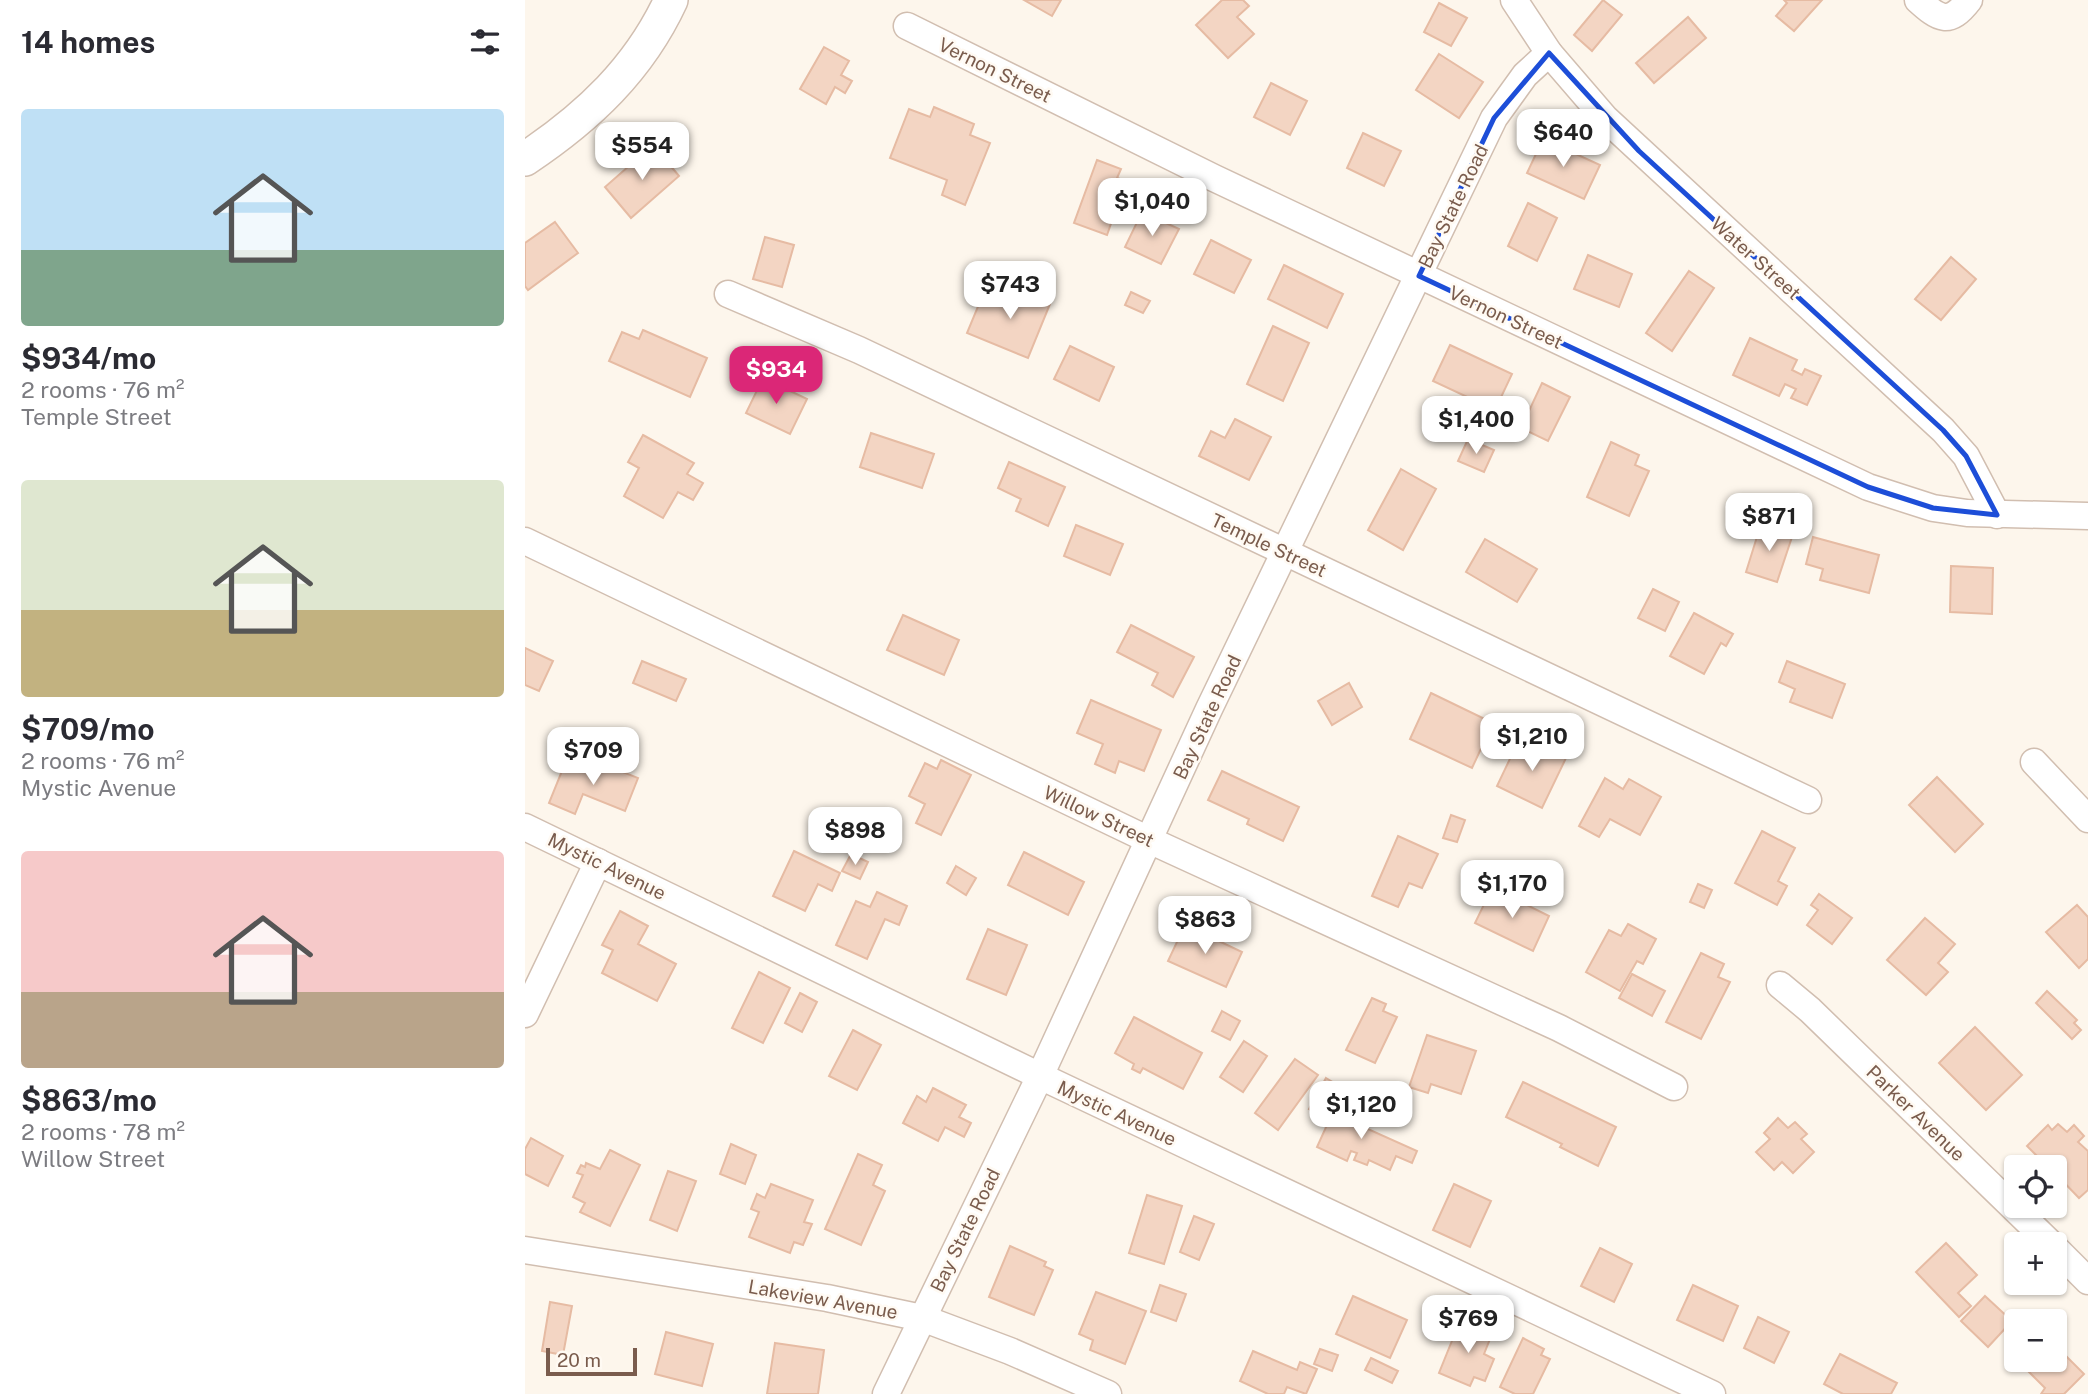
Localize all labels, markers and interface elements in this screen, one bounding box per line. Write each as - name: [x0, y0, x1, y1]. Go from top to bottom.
- icon: filters: [466, 23, 504, 61]
- text: 14 homes: [21, 24, 155, 60]
- street label: Vernon Street: [935, 33, 1055, 107]
- pin: $640: [1522, 110, 1604, 169]
- text: $640: [1533, 118, 1593, 145]
- pin: $554: [601, 122, 683, 182]
- text: $554: [611, 131, 673, 158]
- street label: Bay State Road: [1414, 141, 1492, 271]
- icon: home: [200, 155, 326, 281]
- pin: $1,040: [1095, 178, 1209, 238]
- text: $1,040: [1114, 187, 1190, 214]
- street label: Water Street: [1707, 212, 1805, 304]
- pin: $743: [969, 262, 1051, 321]
- text: $743: [980, 270, 1040, 297]
- street label: Vernon Street: [1446, 281, 1566, 353]
- text: $934/mo: [21, 340, 156, 376]
- pin: $934: [735, 346, 817, 406]
- text: $934: [745, 355, 807, 382]
- text: 2 rooms · 76 m²: [21, 376, 184, 403]
- pin: $1,400: [1419, 396, 1533, 456]
- text: Temple Street: [21, 403, 172, 430]
- text: $1,400: [1438, 405, 1514, 432]
- pin: $871: [1728, 494, 1810, 553]
- text: $871: [1741, 502, 1797, 529]
- street label: Temple Street: [1208, 509, 1330, 581]
- icon: home: [200, 526, 326, 652]
- street label: Bay State Road: [1169, 651, 1245, 783]
- text: $709/mo: [21, 711, 155, 747]
- pin: $1,210: [1475, 714, 1589, 773]
- text: $1,210: [1496, 722, 1568, 749]
- pin: $709: [552, 728, 634, 787]
- text: $709: [563, 736, 623, 763]
- text: 2 rooms · 76 m²: [21, 747, 184, 774]
- text: Mystic Avenue: [21, 774, 176, 801]
- street label: Willow Street: [1040, 781, 1158, 851]
- pin: $898: [814, 808, 896, 867]
- text: $898: [824, 816, 886, 843]
- street label: Mystic Avenue: [544, 828, 670, 904]
- pin: $1,170: [1455, 860, 1569, 920]
- text: $1,170: [1477, 869, 1547, 896]
- icon: home: [200, 897, 326, 1023]
- pin: $863: [1164, 897, 1246, 956]
- text: $863: [1174, 905, 1236, 932]
- street label: Parker Avenue: [1862, 1061, 1970, 1165]
- street label: Mystic Avenue: [1054, 1076, 1180, 1150]
- text: $863/mo: [21, 1082, 157, 1118]
- pin: $1,120: [1304, 1082, 1418, 1141]
- text: $1,120: [1325, 1090, 1397, 1117]
- text: 2 rooms · 78 m²: [21, 1118, 185, 1145]
- text: Willow Street: [21, 1145, 165, 1172]
- map controls: [2004, 1155, 2067, 1372]
- button: locate: [2004, 1155, 2067, 1218]
- street label: Bay State Road: [926, 1165, 1004, 1295]
- button: +: [2004, 1232, 2067, 1295]
- street label: Lakeview Avenue: [746, 1275, 900, 1323]
- pin: $769: [1427, 1296, 1509, 1355]
- text: $769: [1438, 1304, 1498, 1331]
- button: −: [2004, 1309, 2067, 1372]
- scale bar: [546, 1345, 637, 1377]
- text: 20 m: [557, 1349, 601, 1371]

